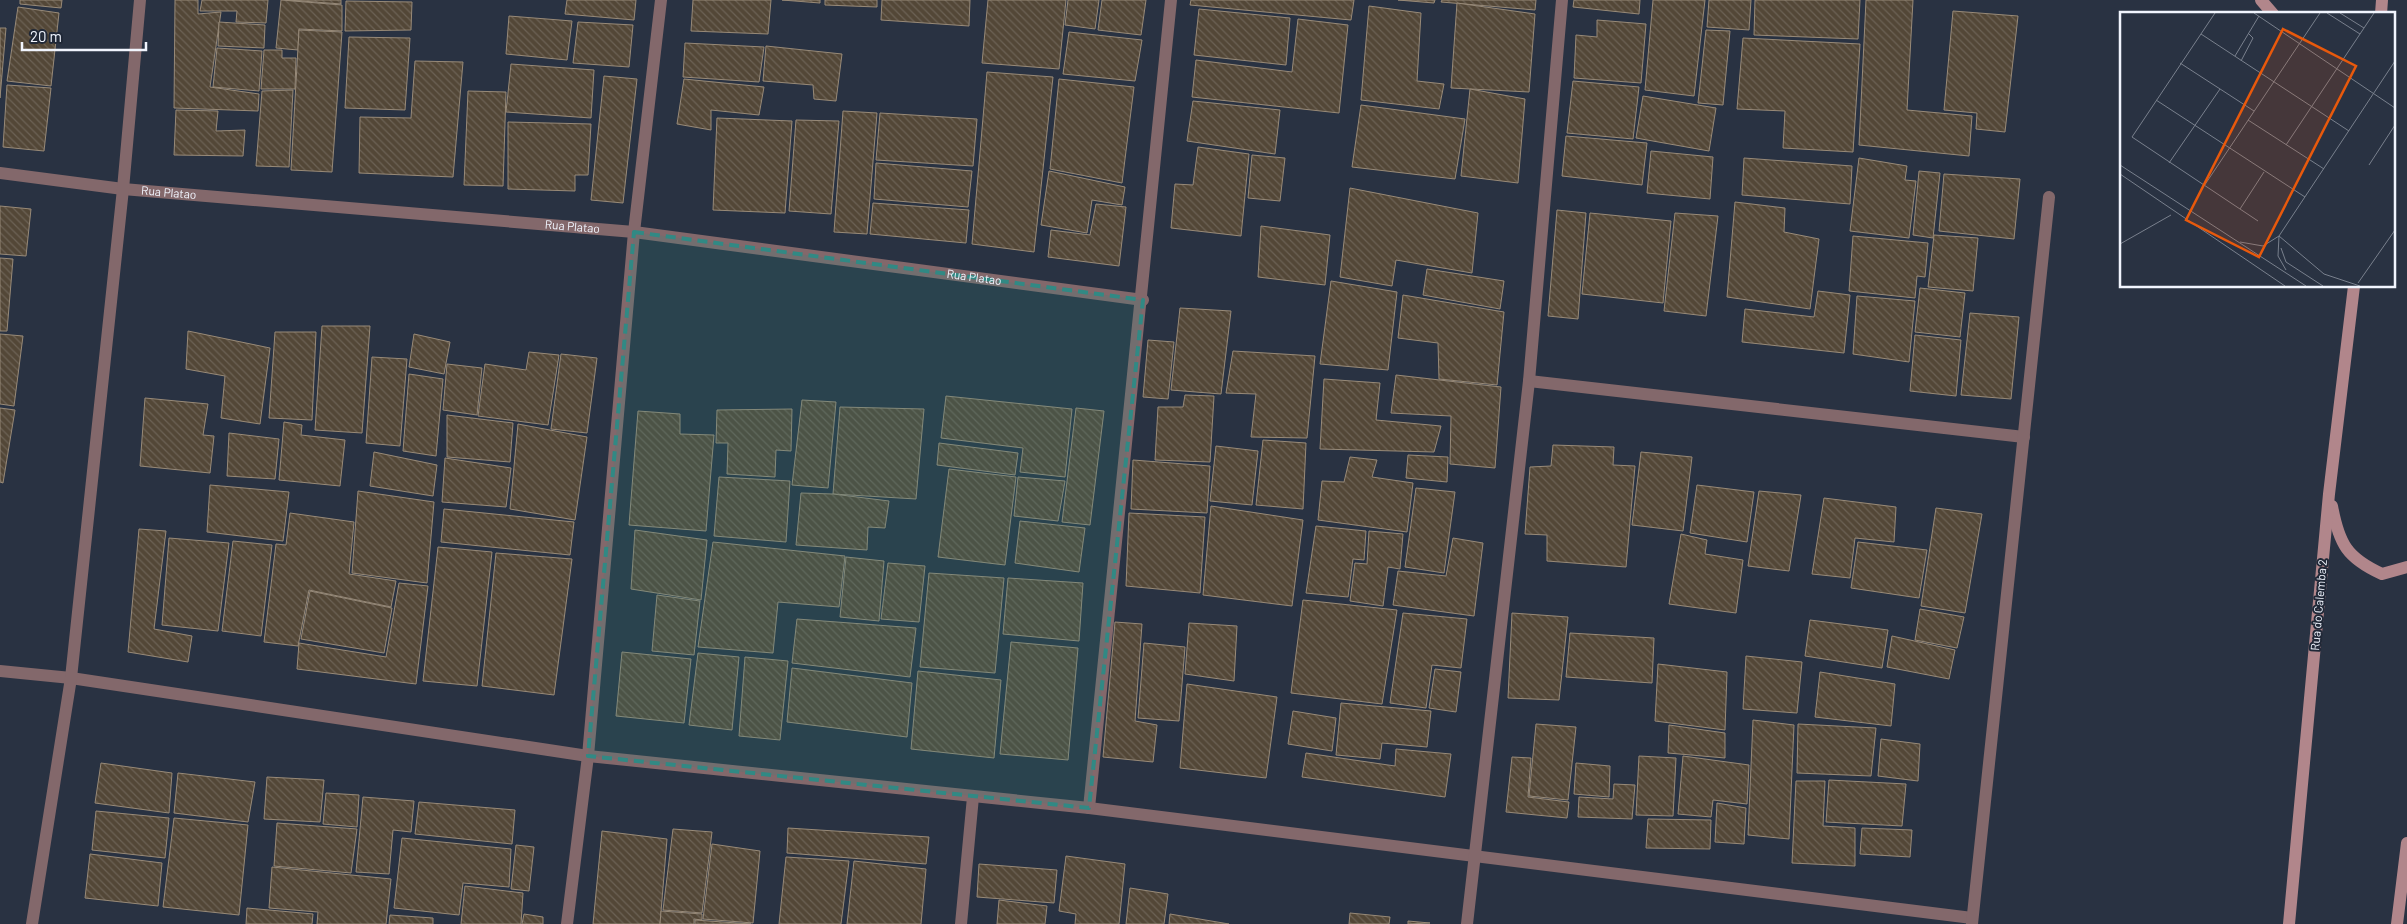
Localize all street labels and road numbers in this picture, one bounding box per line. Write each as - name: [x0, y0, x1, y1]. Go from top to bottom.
- street label: Rua Platao: [141, 183, 197, 201]
- street label: Rua Platao: [544, 217, 601, 235]
- street label: Rua Platao: [946, 266, 1003, 287]
- street label: Rua do Calemba 2: [2307, 559, 2329, 651]

